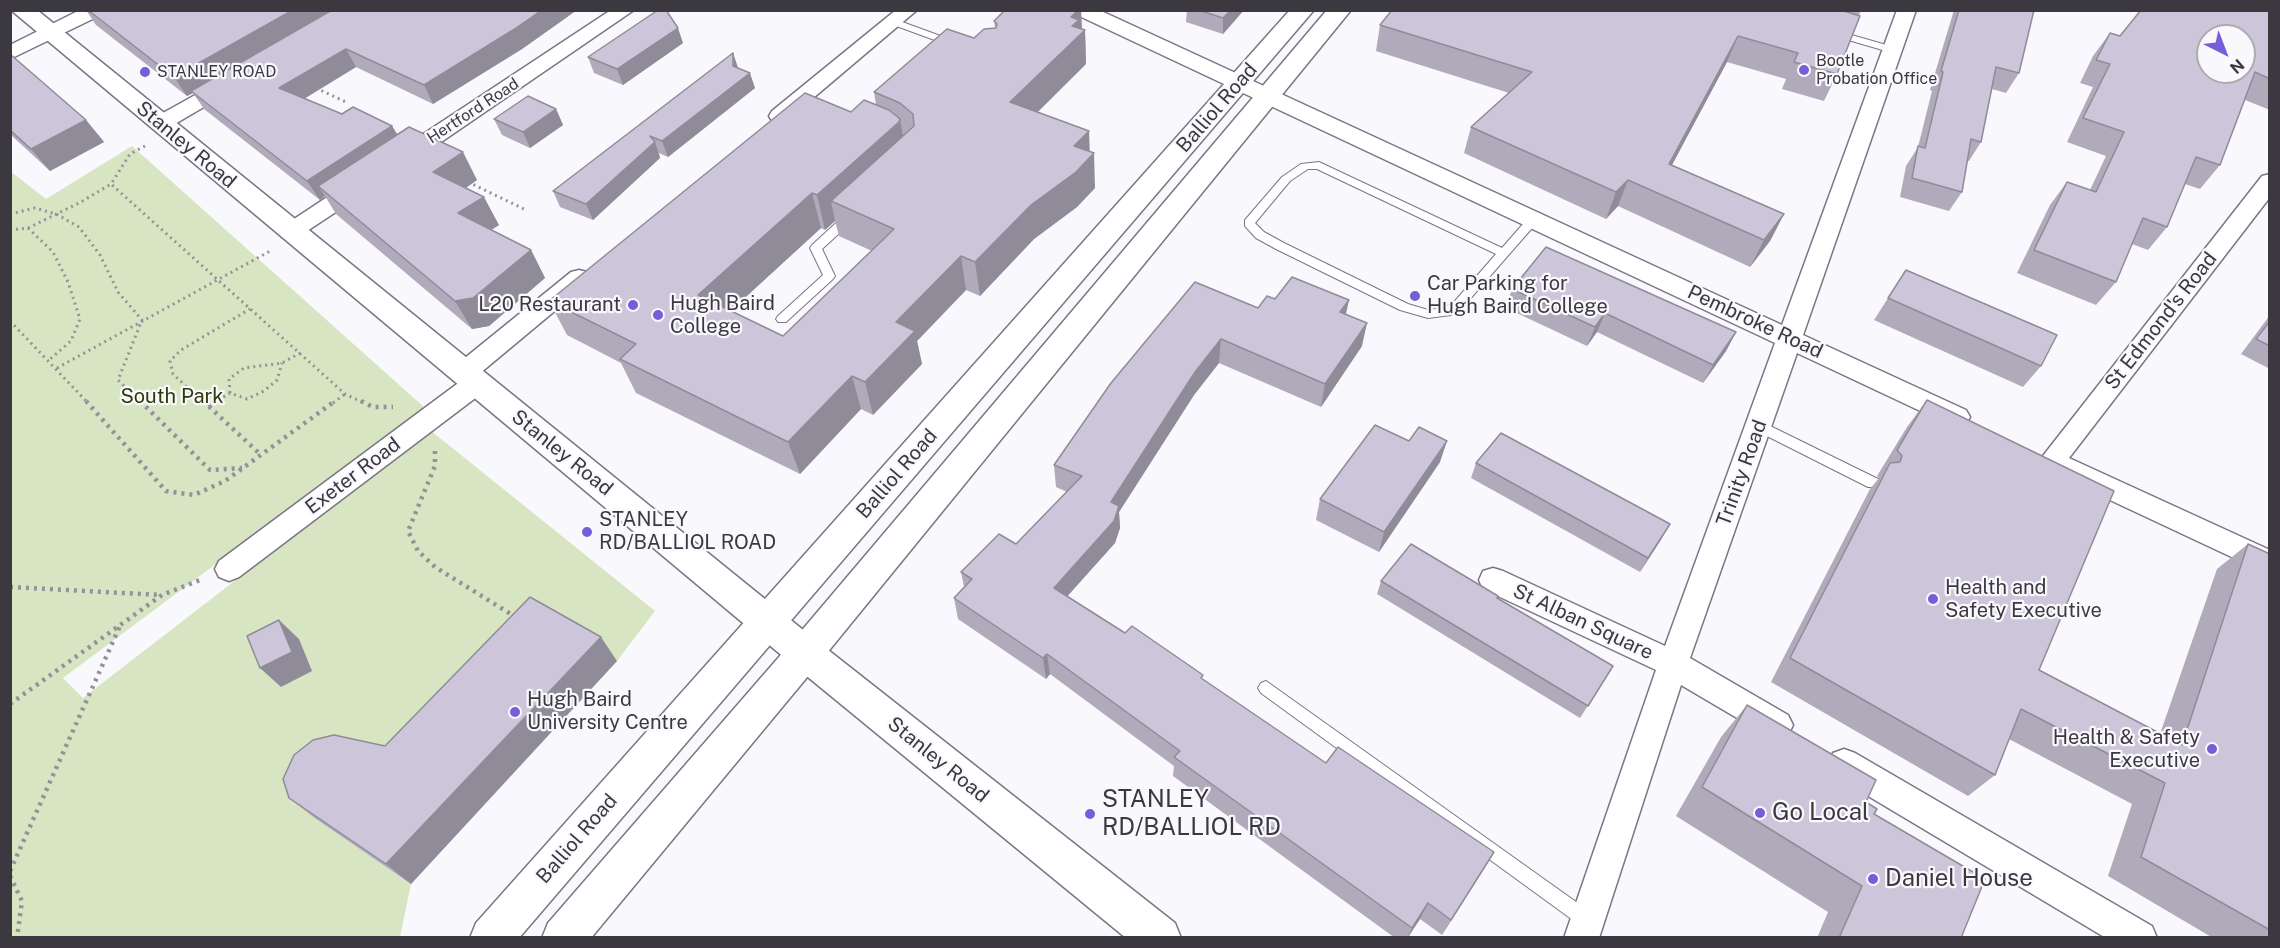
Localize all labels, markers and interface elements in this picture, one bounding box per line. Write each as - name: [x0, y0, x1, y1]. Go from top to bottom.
- north arrow: [2196, 24, 2256, 84]
- place label: Bootle Probation Office: [1816, 51, 1937, 89]
- text: N: [2226, 55, 2248, 78]
- street label: Balliol Road: [1172, 58, 1262, 158]
- place label: STANLEY ROAD: [157, 62, 276, 82]
- marker: Bootle Probation Office: [1797, 63, 1811, 77]
- marker: STANLEY ROAD: [138, 65, 152, 79]
- street label: Hertford Road: [424, 74, 522, 148]
- street label: Stanley Road: [131, 96, 241, 194]
- street label: St Edmond's Road: [2100, 248, 2222, 394]
- place label: Car Parking for Hugh Baird College: [1427, 272, 1608, 319]
- street label: Pembroke Road: [1684, 280, 1826, 364]
- marker: Car Parking for Hugh Baird College: [1408, 289, 1422, 303]
- place label: Hugh Baird College: [670, 292, 775, 339]
- place label: L20 Restaurant: [478, 293, 621, 317]
- marker: L20 Restaurant: [626, 298, 640, 312]
- marker: Hugh Baird College: [651, 308, 665, 322]
- park label: South Park: [120, 385, 224, 409]
- street label: Stanley Road: [507, 405, 617, 501]
- street label: Trinity Road: [1712, 417, 1772, 529]
- street label: Balliol Road: [852, 424, 942, 524]
- street label: Exeter Road: [301, 432, 405, 520]
- place label: STANLEY RD/BALLIOL ROAD: [599, 508, 776, 555]
- marker: STANLEY RD/BALLIOL ROAD: [580, 525, 594, 539]
- place label: Health and Safety Executive: [1945, 576, 2102, 623]
- street label: St Alban Square: [1509, 579, 1657, 665]
- marker: Health and Safety Executive: [1926, 592, 1940, 606]
- place label: Hugh Baird University Centre: [527, 688, 688, 735]
- marker: Hugh Baird University Centre: [508, 705, 522, 719]
- street label: Stanley Road: [883, 712, 993, 808]
- place label: Health & Safety Executive: [2053, 726, 2200, 773]
- marker: Health & Safety Executive: [2205, 742, 2219, 756]
- place label: STANLEY RD/BALLIOL RD: [1102, 786, 1281, 842]
- street label: Balliol Road: [532, 789, 622, 889]
- place label: Go Local: [1772, 799, 1869, 827]
- marker: Go Local: [1753, 806, 1767, 820]
- marker: STANLEY RD/BALLIOL RD: [1083, 807, 1097, 821]
- place label: Daniel House: [1885, 865, 2033, 893]
- marker: Daniel House: [1866, 872, 1880, 886]

